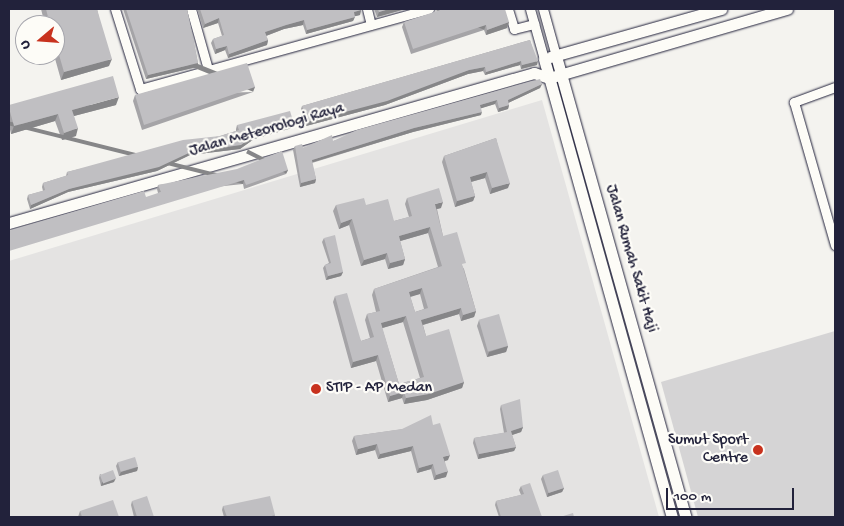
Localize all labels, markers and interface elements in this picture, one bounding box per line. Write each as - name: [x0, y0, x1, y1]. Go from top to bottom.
- north arrow: [15, 15, 65, 65]
- text: U: [17, 38, 36, 51]
- street label: Jalan Meteorologi Raya: [188, 100, 346, 162]
- street label: Jalan Rumah Sakit Haji: [600, 183, 660, 335]
- place label: STIP - AP Medan: [326, 379, 432, 399]
- marker: STIP - AP Medan: [310, 383, 322, 395]
- place label: Sumut Sport Centre: [668, 431, 748, 469]
- marker: Sumut Sport Centre: [752, 444, 764, 456]
- scale bar: [669, 478, 796, 510]
- text: 100 m: [674, 488, 711, 506]

